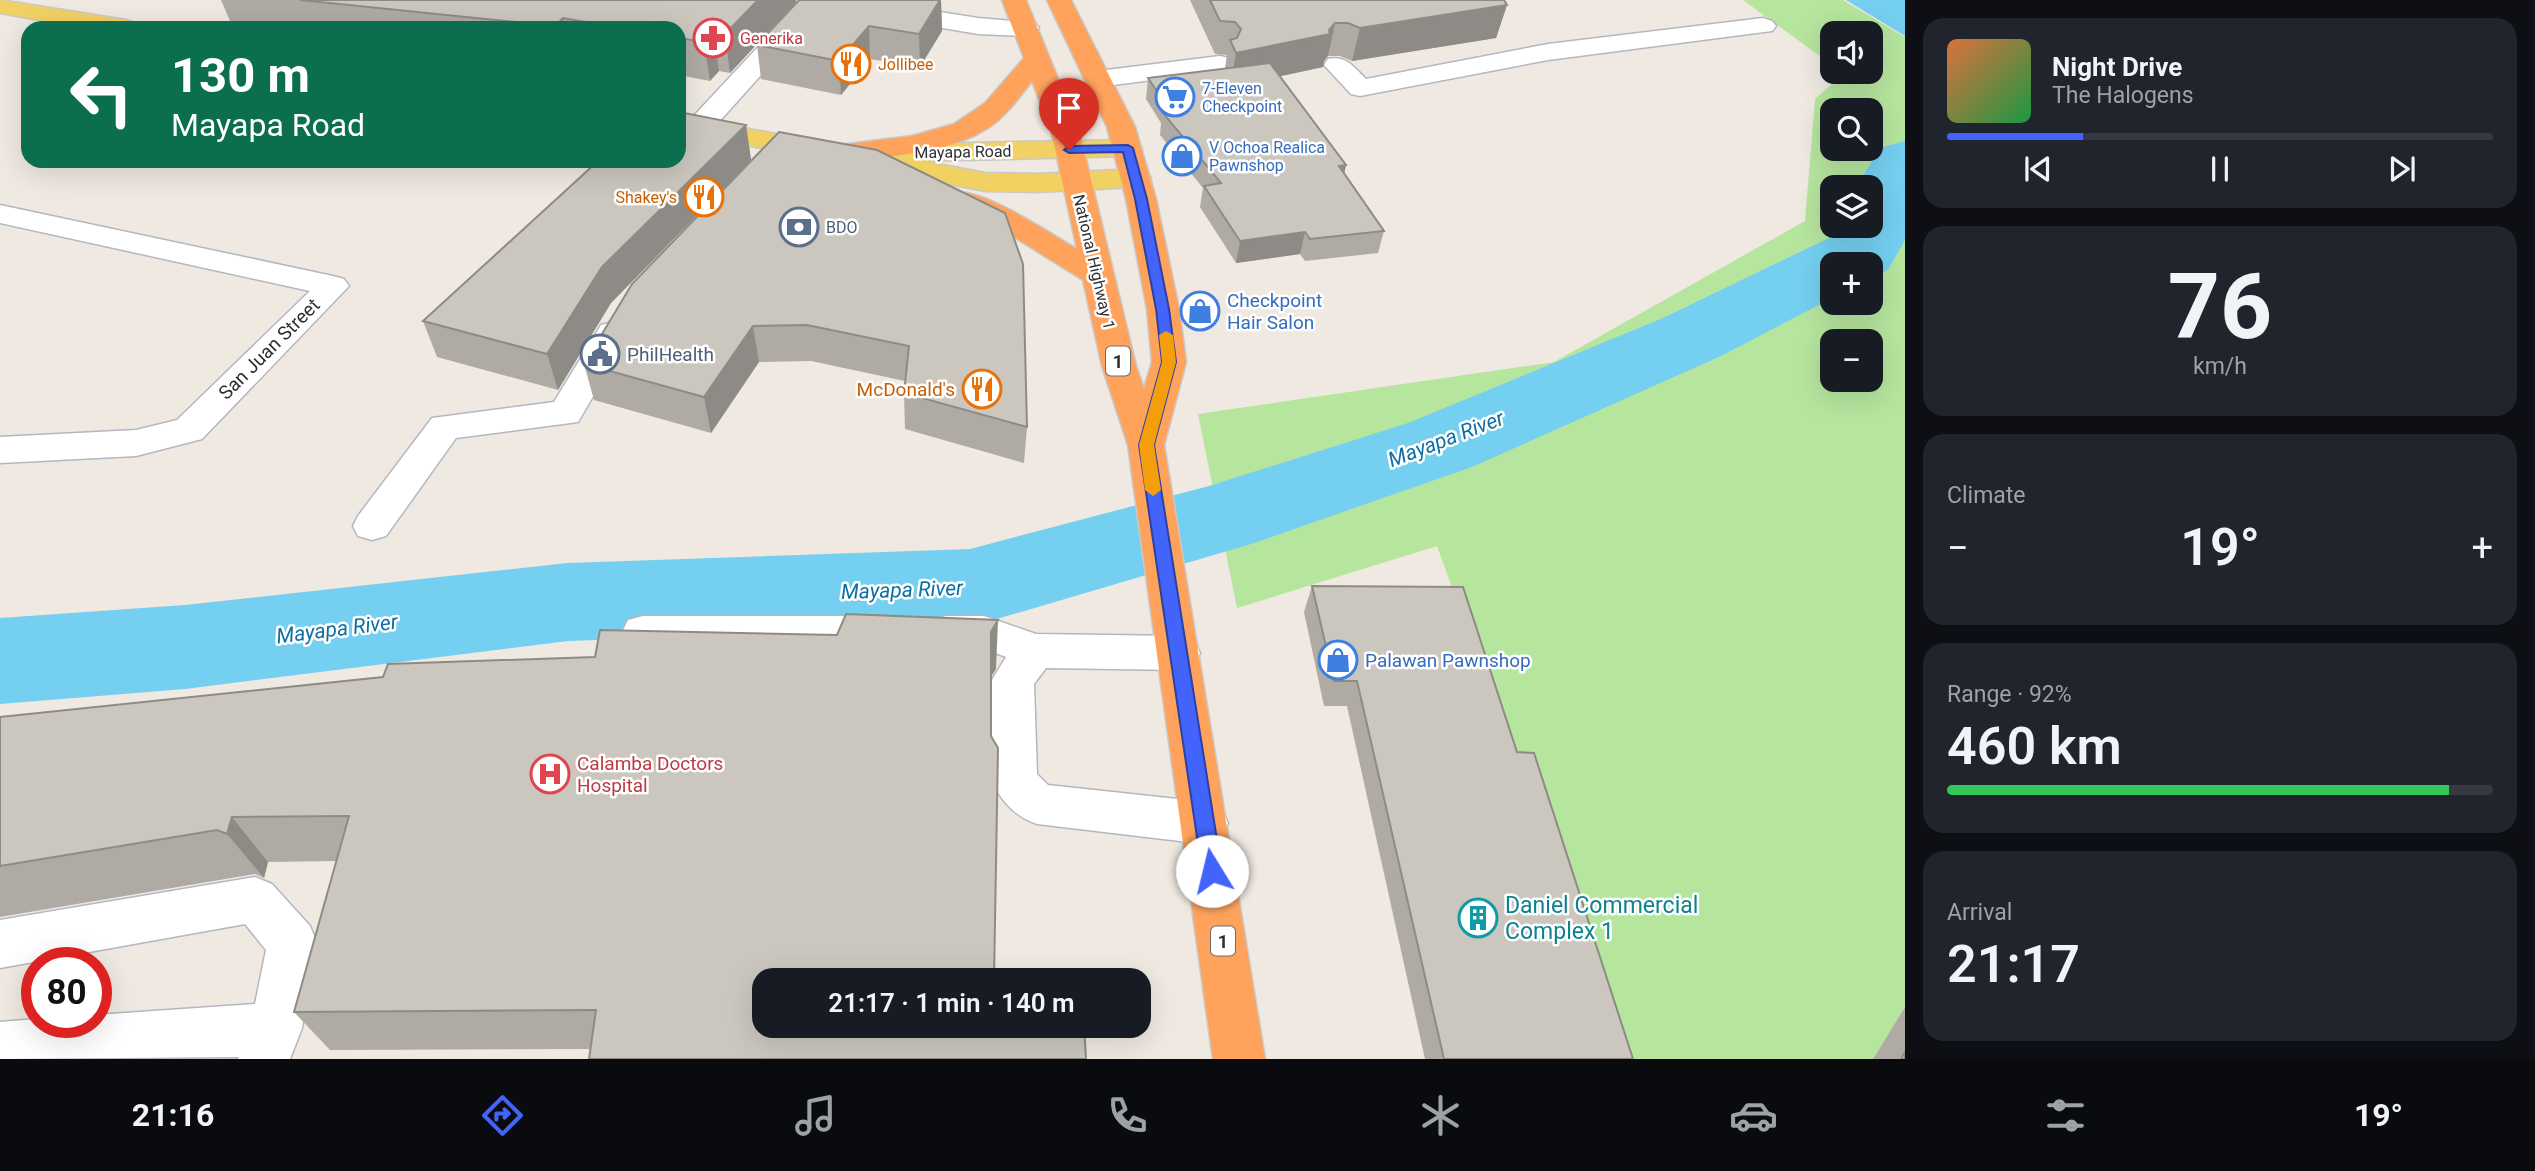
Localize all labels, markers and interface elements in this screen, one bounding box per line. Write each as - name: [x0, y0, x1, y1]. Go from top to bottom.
- pharmacy icon: Generika: [692, 17, 734, 59]
- map controls: [1820, 21, 1883, 392]
- button: sound: [1820, 21, 1883, 84]
- place label: Generika: [740, 29, 803, 48]
- restaurant icon: Jollibee: [830, 43, 872, 85]
- text: 130 m: [171, 47, 310, 104]
- icon: left: [56, 49, 147, 140]
- text: Night Drive: [2052, 52, 2182, 82]
- place label: Jollibee: [878, 55, 934, 74]
- supermarket icon: 7-Eleven Checkpoint: [1154, 76, 1196, 118]
- pin: [1039, 78, 1099, 150]
- place label: 7-Eleven Checkpoint: [1202, 79, 1282, 116]
- text: The Halogens: [2052, 82, 2194, 109]
- icon: arrive: [1050, 89, 1088, 127]
- button: search: [1820, 98, 1883, 161]
- text: Mayapa Road: [171, 106, 365, 144]
- shop icon: V Ochoa Realica Pawnshop: [1161, 135, 1203, 177]
- place label: V Ochoa Realica Pawnshop: [1209, 138, 1325, 175]
- street label: Mayapa Road: [914, 142, 1012, 162]
- icon: previous: [2019, 150, 2057, 188]
- icon: pause: [2201, 150, 2239, 188]
- icon: next: [2383, 150, 2421, 188]
- button: layers: [1820, 175, 1883, 238]
- restaurant icon: Shakey's: [683, 176, 725, 218]
- place label: Shakey's: [616, 188, 677, 207]
- street label: National Highway 1: [1069, 193, 1119, 331]
- bank icon: BDO: [778, 206, 820, 248]
- place label: BDO: [826, 218, 857, 237]
- button: +: [1820, 252, 1883, 315]
- text: 76: [2168, 254, 2272, 360]
- place label: Checkpoint Hair Salon: [1227, 289, 1322, 334]
- shop icon: Checkpoint Hair Salon: [1179, 290, 1221, 332]
- street label: San Juan Street: [214, 294, 324, 404]
- button: −: [1820, 329, 1883, 392]
- public building icon: PhilHealth: [579, 333, 621, 375]
- place label: PhilHealth: [627, 343, 714, 366]
- road number: 1: [1106, 346, 1130, 376]
- text: km/h: [2193, 353, 2247, 380]
- restaurant icon: McDonald's: [961, 368, 1003, 410]
- place label: McDonald's: [857, 378, 955, 401]
- water label: Mayapa River: [1385, 406, 1508, 472]
- text: Climate: [1947, 482, 2026, 509]
- text: 19°: [2180, 517, 2260, 578]
- text: −: [1947, 526, 1969, 570]
- text: +: [2471, 526, 2493, 570]
- water label: Mayapa River: [841, 576, 964, 604]
- water label: Mayapa River: [275, 610, 400, 648]
- shop icon: Palawan Pawnshop: [1317, 639, 1359, 681]
- place label: Palawan Pawnshop: [1365, 649, 1531, 672]
- text: Range · 92%: [1947, 681, 2072, 708]
- text: 460 km: [1947, 716, 2122, 777]
- place label: Calamba Doctors Hospital: [577, 752, 723, 797]
- hospital icon: Calamba Doctors Hospital: [529, 753, 571, 795]
- position arrow: [1175, 834, 1249, 908]
- place label: Daniel Commercial Complex 1: [1505, 892, 1698, 945]
- building icon: Daniel Commercial Complex 1: [1457, 897, 1499, 939]
- text: Arrival: [1947, 899, 2012, 926]
- road number: 1: [1211, 926, 1235, 956]
- text: 21:17: [1947, 934, 2080, 995]
- speed limit sign: 80: [21, 947, 112, 1038]
- text: 21:17 · 1 min · 140 m: [828, 988, 1075, 1018]
- icon: directions: [478, 1091, 527, 1140]
- icon: music: [791, 1091, 840, 1140]
- icon: phone: [1103, 1091, 1152, 1140]
- icon: climate: [1416, 1091, 1465, 1140]
- icon: car: [1729, 1091, 1778, 1140]
- icon: filters: [2041, 1091, 2090, 1140]
- text: 21:16: [132, 1096, 214, 1134]
- text: 19°: [2354, 1096, 2403, 1134]

